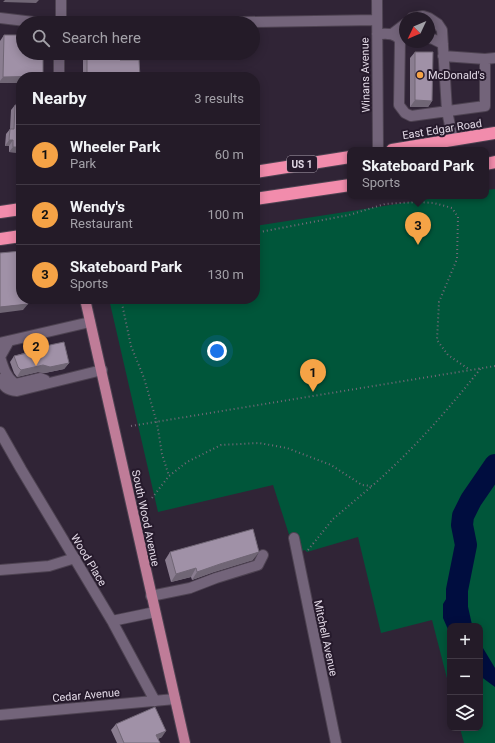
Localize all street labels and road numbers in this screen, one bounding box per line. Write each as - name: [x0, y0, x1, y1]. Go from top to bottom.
- street label: Winans Avenue: [358, 37, 373, 113]
- street label: East Edgar Road: [401, 117, 483, 142]
- road number: US 1: [287, 156, 317, 172]
- street label: South Wood Avenue: [129, 469, 162, 568]
- street label: Wood Place: [68, 532, 109, 589]
- street label: Mitchell Avenue: [311, 599, 340, 678]
- street label: Cedar Avenue: [52, 686, 120, 705]

